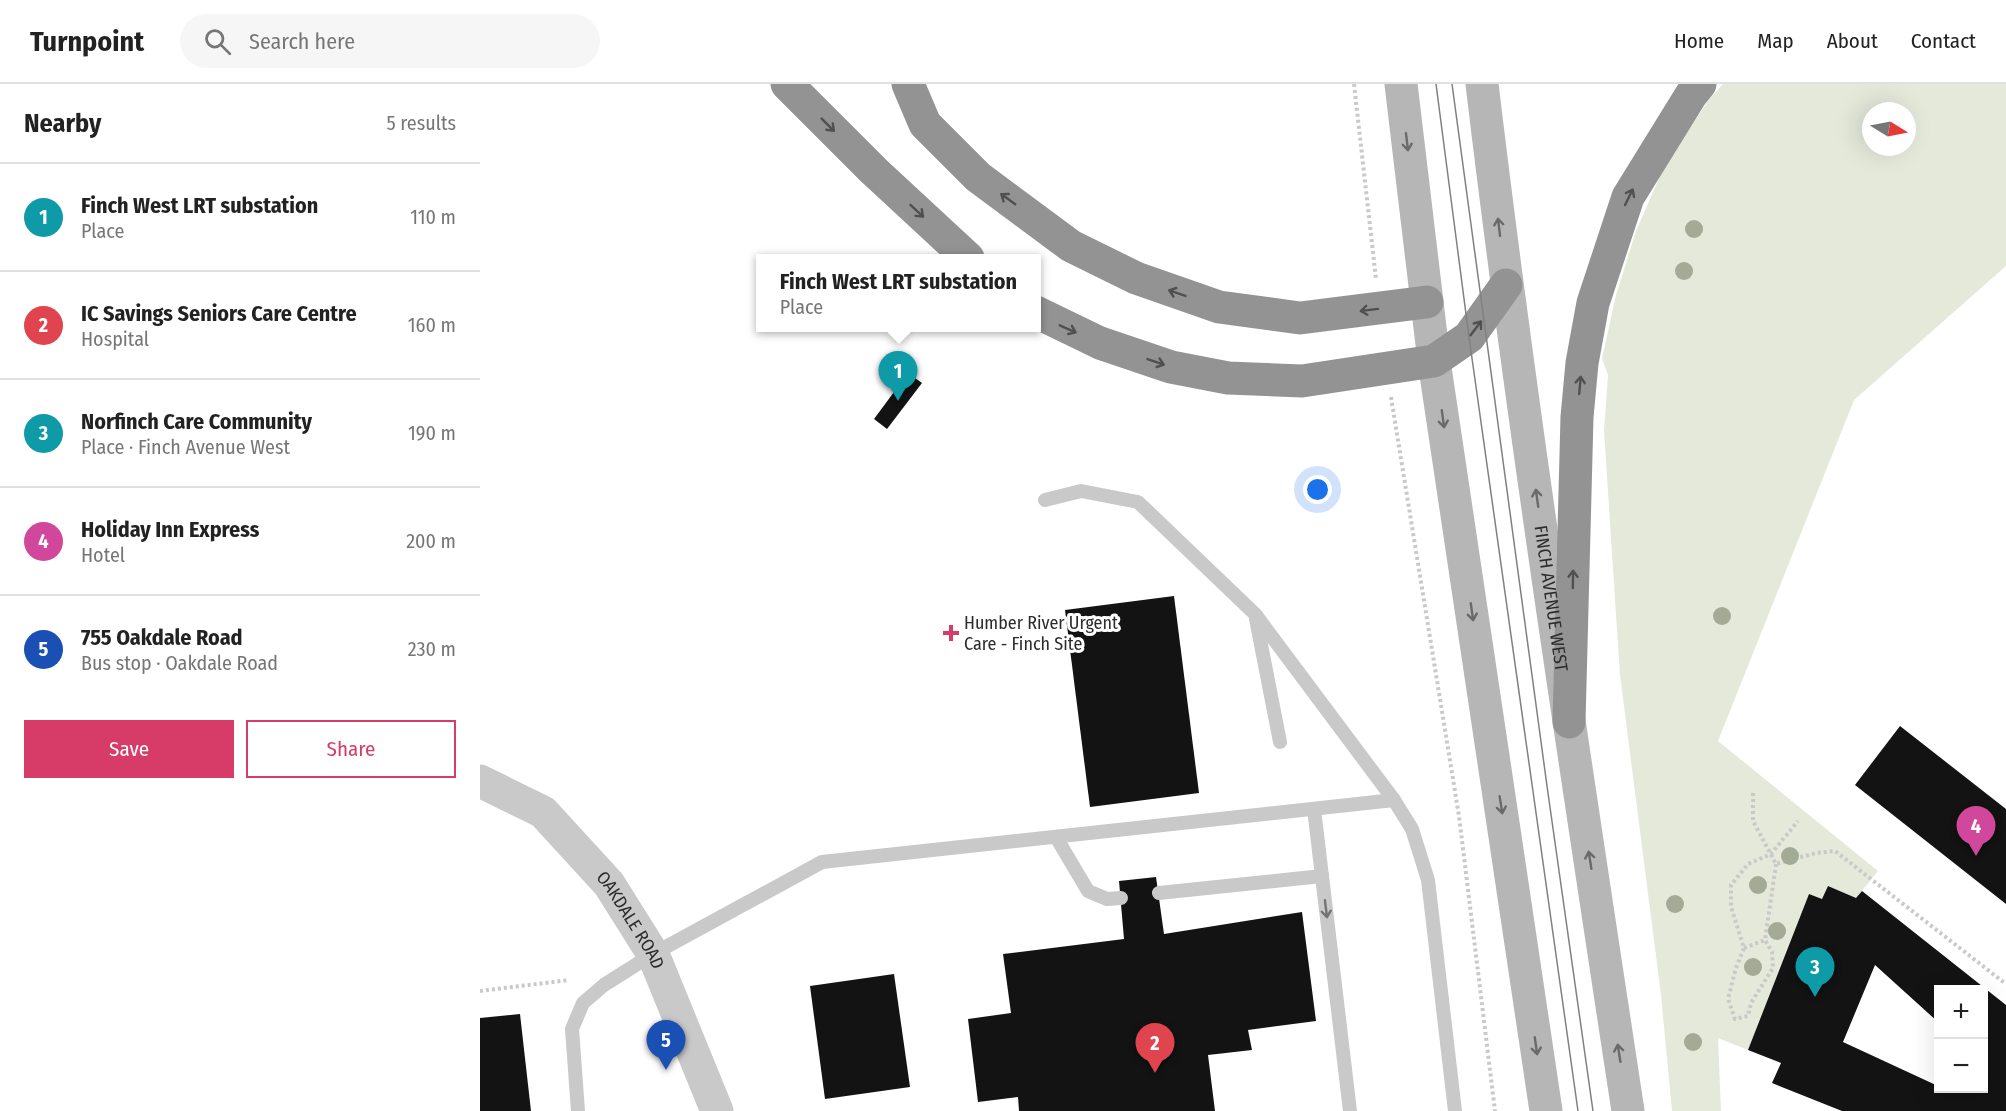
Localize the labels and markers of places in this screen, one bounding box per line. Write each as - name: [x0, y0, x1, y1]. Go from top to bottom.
- pin: 1: [878, 352, 918, 401]
- place label: Humber River Urgent Care - Finch Site: [964, 612, 1118, 655]
- marker: Humber River Urgent Care - Finch Site: [942, 624, 960, 642]
- pin: 4: [1956, 806, 1996, 856]
- pin: 3: [1796, 948, 1834, 997]
- pin: 5: [646, 1020, 686, 1070]
- pin: 2: [1136, 1024, 1174, 1073]

